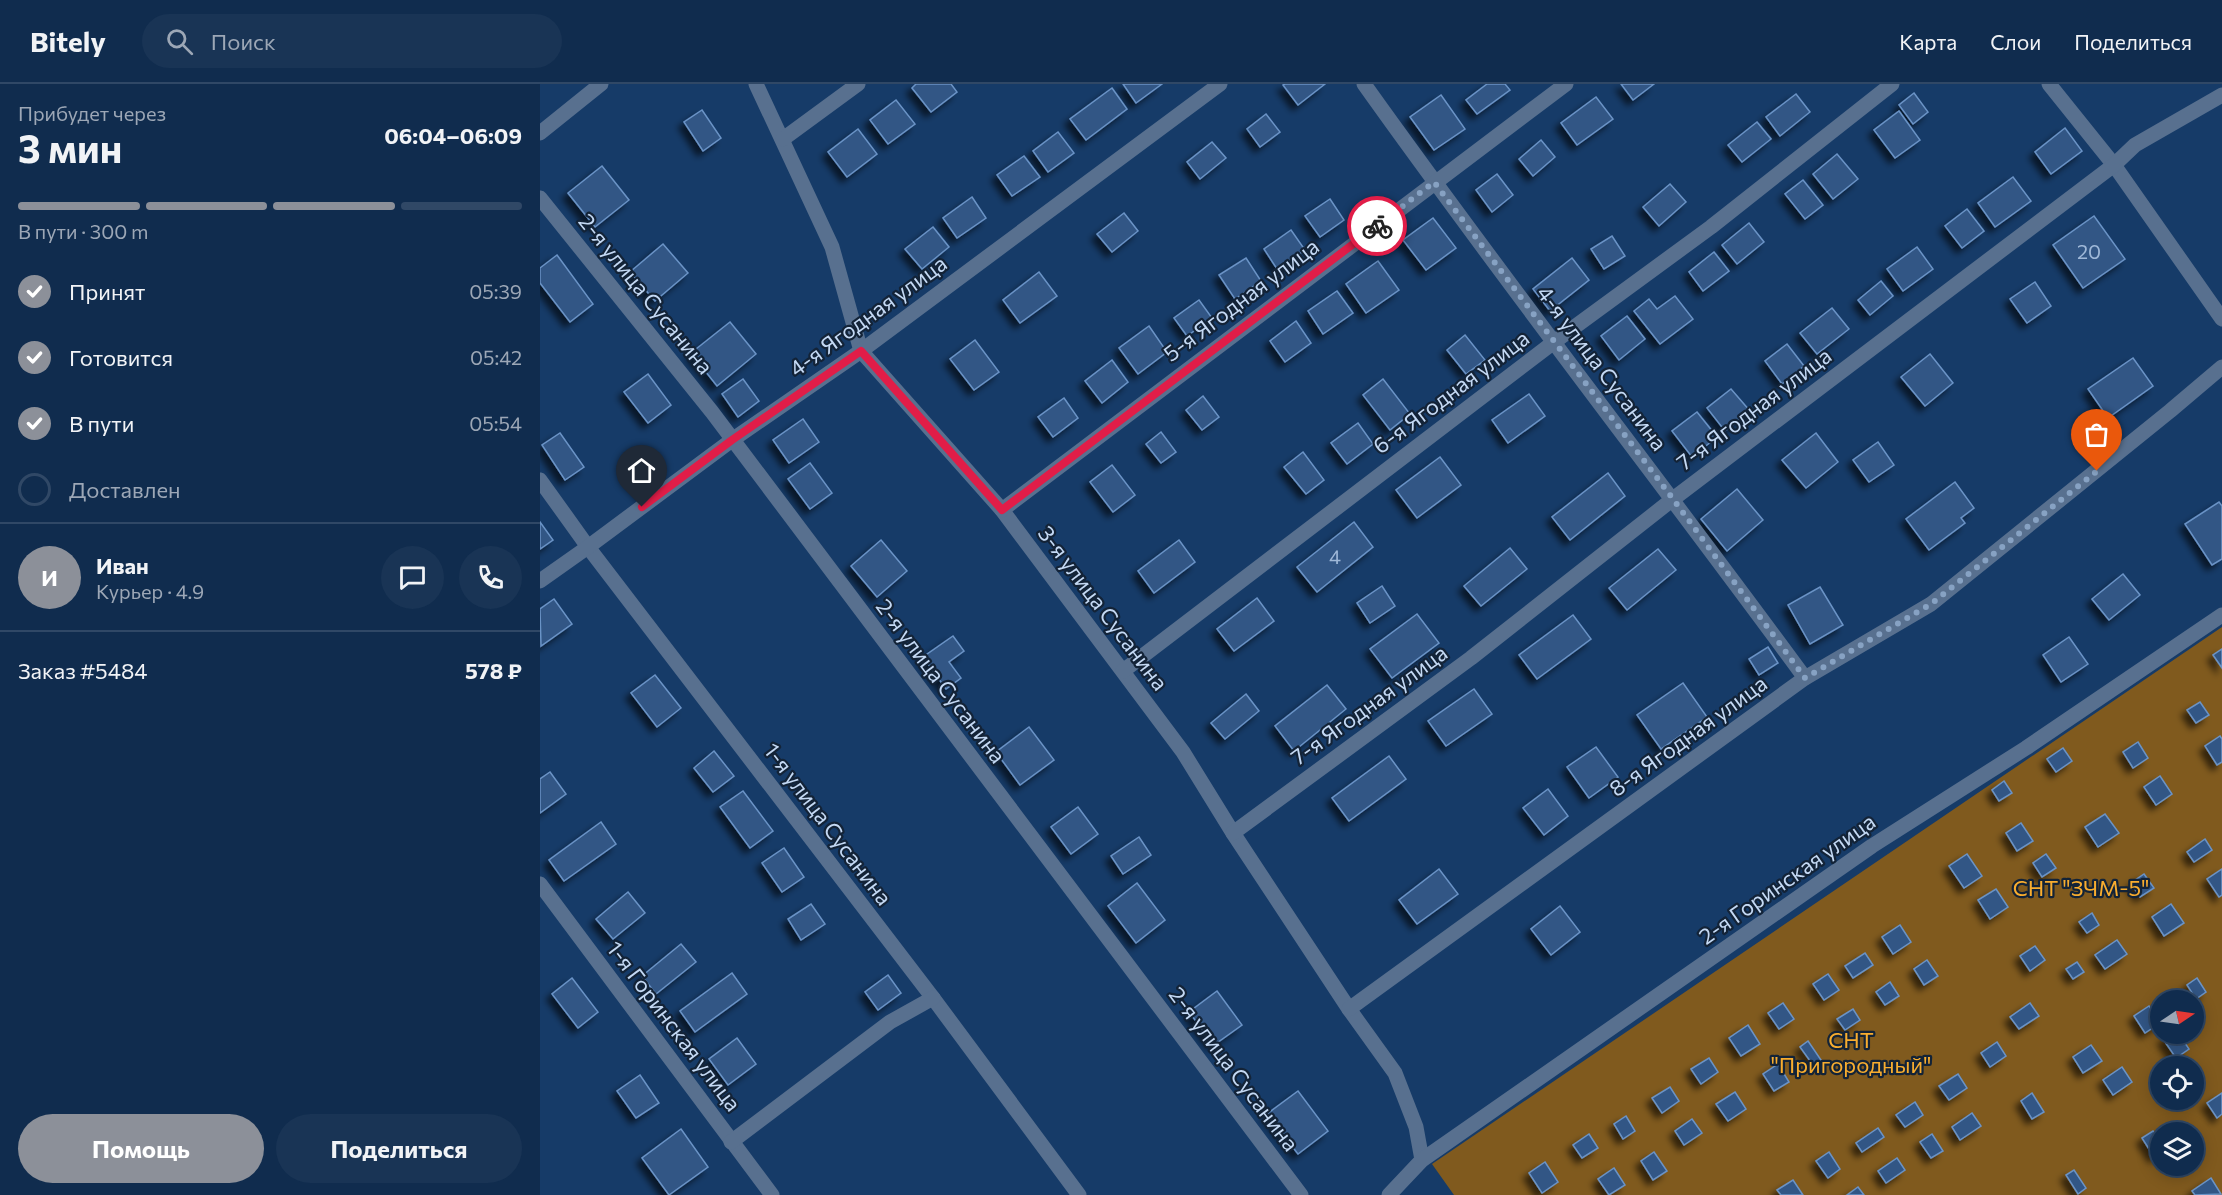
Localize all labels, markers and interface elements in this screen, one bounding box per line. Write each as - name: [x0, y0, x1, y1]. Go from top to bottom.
- search box: [142, 14, 562, 68]
- text: Bitely: [30, 24, 106, 58]
- icon: search: [163, 25, 196, 58]
- text: Поиск: [211, 28, 276, 55]
- text: Карта: [1899, 29, 1957, 54]
- text: Слои: [1990, 29, 2041, 54]
- text: Поделиться: [2074, 29, 2192, 54]
- text: Прибудет через: [18, 101, 166, 125]
- text: 06:04–06:09: [384, 122, 522, 149]
- text: 3 мин: [18, 123, 122, 171]
- courier: [1347, 196, 1407, 256]
- street label: 2-я улица Сусанина: [573, 208, 719, 379]
- icon: bike: [1361, 210, 1394, 243]
- text: В пути · 300 m: [18, 219, 149, 243]
- street label: 5-я Ягодная улица: [1158, 232, 1324, 367]
- house number: 20: [2077, 239, 2101, 263]
- street label: 4-я Ягодная улица: [784, 249, 952, 382]
- icon: check: [18, 275, 51, 308]
- text: Принят: [69, 278, 145, 305]
- text: 05:39: [469, 279, 522, 303]
- street label: 4-я улица Сусанина: [1532, 280, 1673, 456]
- street label: 6-я Ягодная улица: [1367, 324, 1534, 459]
- icon: check: [18, 341, 51, 374]
- street label: 7-я Ягодная улица: [1671, 342, 1836, 476]
- text: Готовится: [69, 344, 173, 371]
- text: 05:42: [470, 345, 522, 369]
- icon: check: [18, 407, 51, 440]
- pin: [2071, 409, 2122, 471]
- text: В пути: [69, 410, 134, 437]
- text: 05:54: [469, 411, 522, 435]
- icon: bag: [2080, 418, 2113, 451]
- pin: [616, 445, 667, 507]
- icon: home: [625, 454, 658, 487]
- text: Доставлен: [69, 476, 181, 503]
- street label: 3-я улица Сусанина: [1033, 520, 1174, 695]
- house number: 4: [1329, 544, 1341, 568]
- button: chat: [381, 546, 444, 609]
- button: phone: [459, 546, 522, 609]
- text: Иван: [96, 552, 149, 579]
- text: И: [41, 564, 58, 591]
- text: Курьер · 4.9: [96, 579, 204, 603]
- street label: 2-я улица Сусанина: [871, 593, 1012, 768]
- street label: 7-я Ягодная улица: [1285, 639, 1452, 770]
- text: Заказ #5484: [18, 657, 147, 684]
- text: 578 ₽: [465, 657, 522, 684]
- street label: 8-я Ягодная улица: [1604, 669, 1772, 802]
- street label: 1-я улица Сусанина: [759, 737, 898, 910]
- street label: 2-я Горинская улица: [1693, 808, 1880, 950]
- park label: СНТ "ЗЧМ-5": [2013, 874, 2149, 901]
- street label: 1-я Горинская улица: [602, 935, 747, 1116]
- street label: 2-я улица Сусанина: [1164, 981, 1305, 1156]
- north arrow: [2150, 990, 2204, 1044]
- map controls: [2150, 990, 2204, 1176]
- park label: СНТ "Пригородный": [1771, 1026, 1931, 1078]
- button: locate: [2150, 1056, 2204, 1110]
- button: Помощь: [18, 1114, 264, 1183]
- button: Поделиться: [276, 1114, 522, 1183]
- button: layers: [2150, 1122, 2204, 1176]

